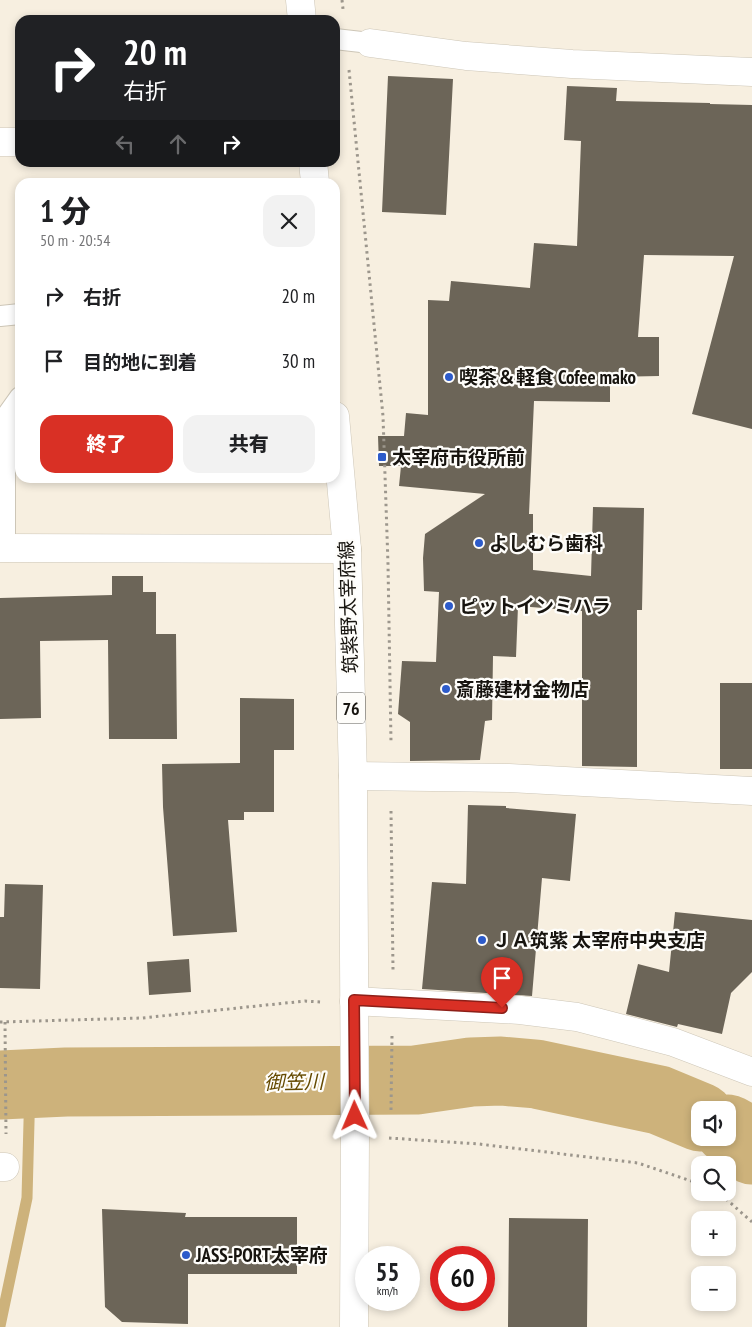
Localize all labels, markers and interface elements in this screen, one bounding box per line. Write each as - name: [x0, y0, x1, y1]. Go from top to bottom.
- text: 20 m: [123, 29, 187, 75]
- icon: right: [40, 35, 105, 100]
- text: 右折: [123, 77, 167, 105]
- icon: left: [111, 130, 139, 158]
- icon: ahead: [164, 130, 192, 158]
- icon: right: [217, 130, 245, 158]
- text: 1 分: [40, 191, 91, 230]
- button: close: [263, 195, 315, 247]
- text: 50 m · 20:54: [40, 230, 111, 250]
- icon: right: [40, 282, 68, 310]
- text: 20 m: [282, 284, 315, 308]
- text: 右折: [83, 285, 121, 309]
- icon: arrive: [40, 347, 68, 375]
- text: 30 m: [282, 349, 315, 373]
- text: 目的地に到着: [83, 350, 197, 374]
- place label: 喫茶＆軽食 Cofee mako: [459, 365, 636, 389]
- marker: 喫茶＆軽食 Cofee mako: [443, 371, 455, 383]
- button: 終了: [40, 415, 173, 473]
- button: 共有: [183, 415, 315, 473]
- place label: 太宰府市役所前: [392, 445, 525, 469]
- marker: 太宰府市役所前: [376, 451, 388, 463]
- place label: よしむら歯科: [489, 531, 603, 555]
- marker: よしむら歯科: [473, 537, 485, 549]
- street label: 筑紫野太宰府線: [334, 540, 362, 674]
- place label: ピットインミハラ: [459, 594, 611, 618]
- marker: ピットインミハラ: [443, 600, 455, 612]
- place label: 斎藤建材金物店: [456, 677, 589, 701]
- marker: 斎藤建材金物店: [440, 683, 452, 695]
- road number: 76: [337, 692, 365, 724]
- place label: ＪＡ筑紫 太宰府中央支店: [492, 928, 705, 952]
- marker: ＪＡ筑紫 太宰府中央支店: [476, 934, 488, 946]
- pin: [481, 957, 523, 1008]
- icon: arrive: [488, 964, 516, 992]
- water label: 御笠川: [264, 1068, 326, 1096]
- position arrow: [328, 1089, 380, 1141]
- map controls: [691, 1101, 736, 1311]
- button: sound: [691, 1101, 736, 1146]
- button: search: [691, 1156, 736, 1201]
- button: +: [691, 1211, 736, 1256]
- place label: JASS-PORT太宰府: [195, 1243, 328, 1267]
- speed limit sign: 60: [430, 1246, 495, 1311]
- marker: JASS-PORT太宰府: [180, 1249, 192, 1261]
- text: 55: [376, 1256, 399, 1288]
- button: −: [691, 1266, 736, 1311]
- text: km/h: [377, 1283, 398, 1298]

